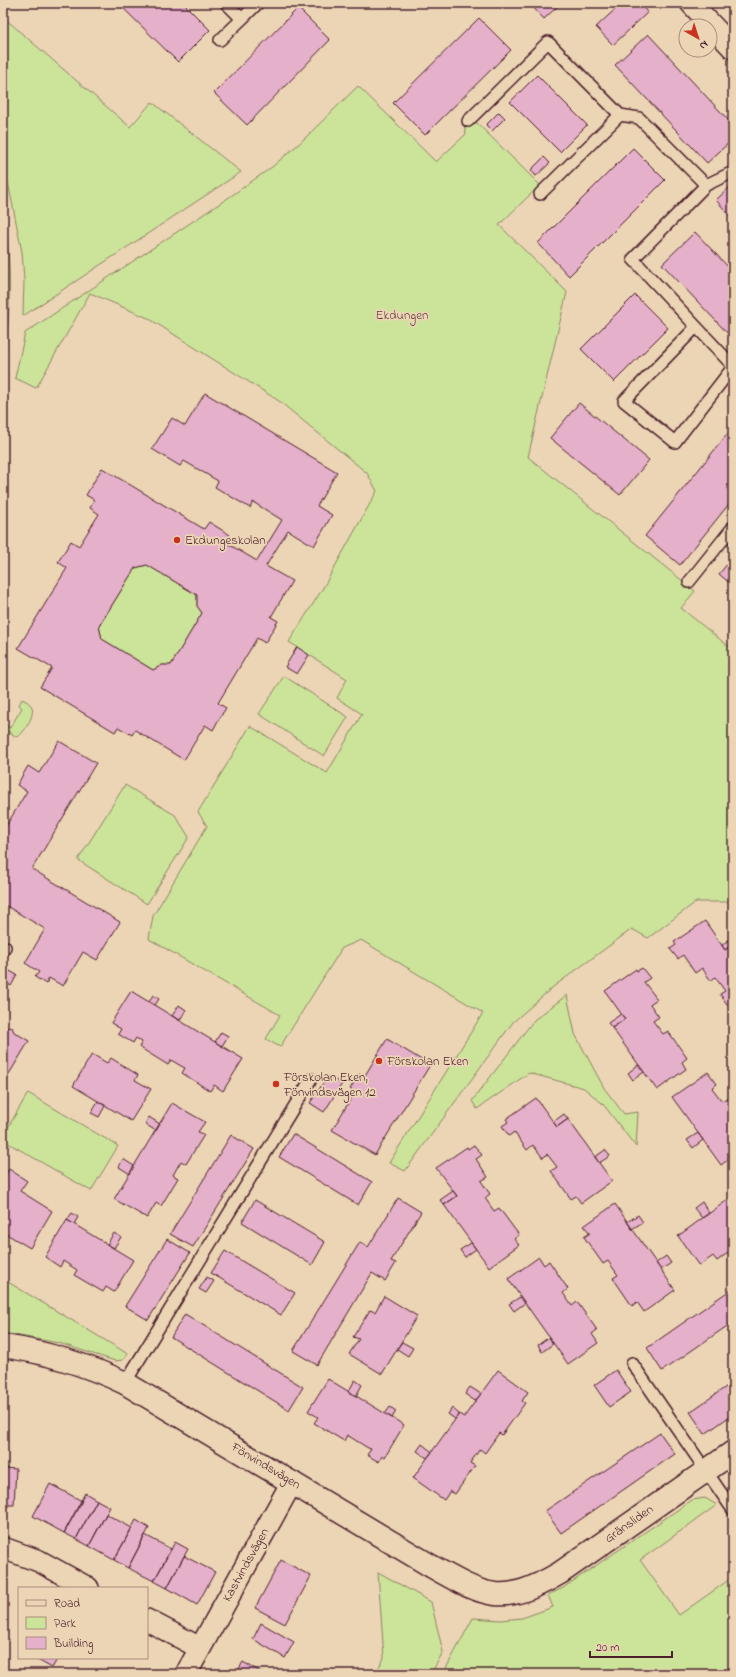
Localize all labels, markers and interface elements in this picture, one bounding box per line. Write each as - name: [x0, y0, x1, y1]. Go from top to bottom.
- north arrow: [678, 18, 718, 58]
- text: N: [696, 36, 712, 54]
- park label: Ekdungen: [376, 306, 428, 326]
- place label: Ekdungeskolan: [185, 531, 266, 551]
- marker: Ekdungeskolan: [172, 535, 182, 545]
- place label: Förskolan Eken: [386, 1052, 468, 1071]
- marker: Förskolan Eken: [374, 1056, 384, 1066]
- place label: Förskolan Eken, Fönvindsvägen 12: [283, 1068, 376, 1103]
- marker: Förskolan Eken, Fönvindsvägen 12: [271, 1079, 281, 1089]
- street label: Fönvindsvägen: [226, 1437, 304, 1495]
- street label: Gränsliden: [601, 1500, 657, 1548]
- street label: Kastvindsvägen: [218, 1525, 275, 1606]
- legend: [18, 1587, 148, 1659]
- text: Road: [54, 1595, 80, 1613]
- text: Park: [54, 1615, 76, 1633]
- scale bar: [590, 1633, 672, 1659]
- text: Building: [53, 1635, 93, 1654]
- text: 20 m: [596, 1639, 619, 1657]

